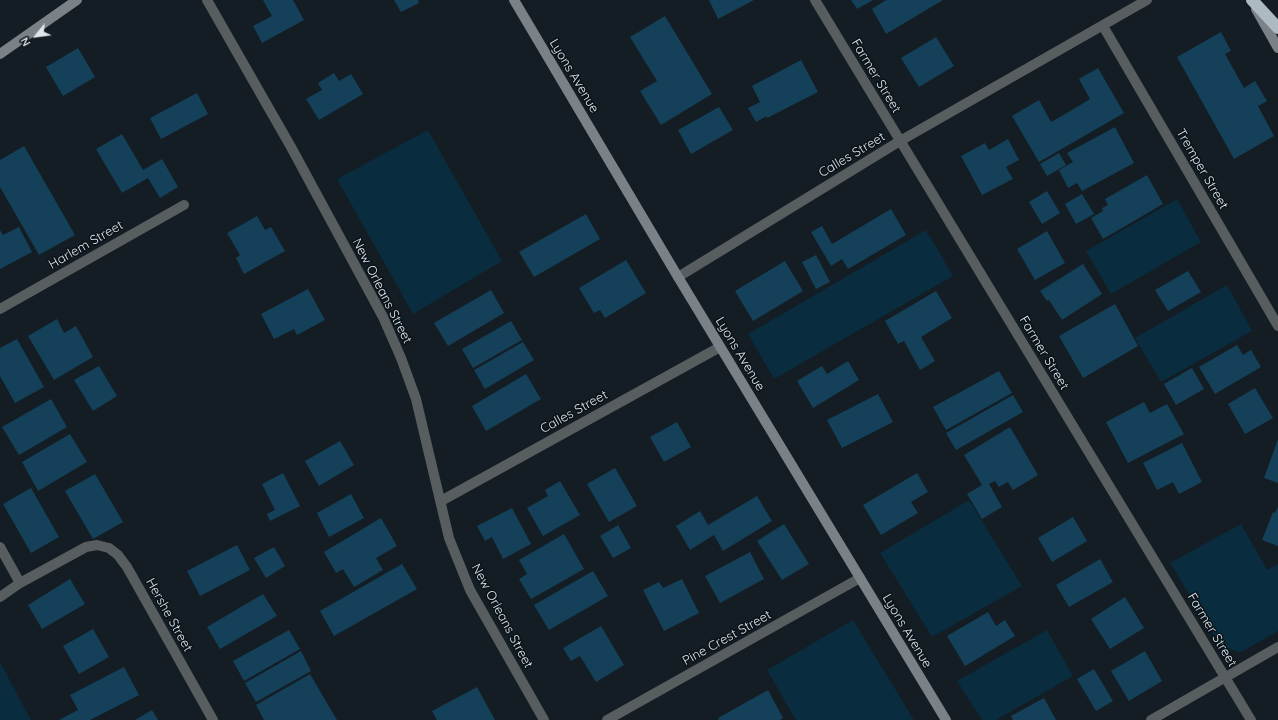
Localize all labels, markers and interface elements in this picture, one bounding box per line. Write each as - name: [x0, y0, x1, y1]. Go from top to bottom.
- north arrow: [16, 16, 56, 56]
- text: N: [17, 35, 34, 49]
- street label: Lyons Avenue: [546, 36, 602, 116]
- street label: Farmer Street: [848, 36, 904, 116]
- street label: Tremper Street: [1173, 126, 1231, 212]
- street label: Calles Street: [816, 129, 888, 181]
- street label: Harlem Street: [46, 217, 126, 273]
- street label: New Orleans Street: [349, 236, 415, 346]
- street label: Farmer Street: [1016, 313, 1072, 393]
- street label: Lyons Avenue: [712, 314, 768, 394]
- street label: Calles Street: [538, 387, 610, 437]
- street label: New Orleans Street: [468, 561, 536, 671]
- street label: Hershe Street: [142, 576, 196, 654]
- street label: Farmer Street: [1184, 590, 1240, 670]
- street label: Lyons Avenue: [879, 591, 935, 671]
- street label: Pine Crest Street: [680, 607, 774, 669]

